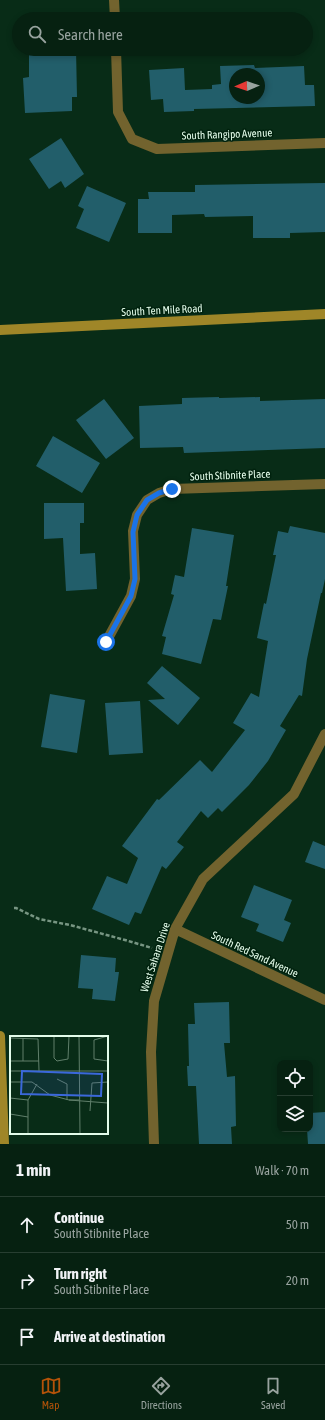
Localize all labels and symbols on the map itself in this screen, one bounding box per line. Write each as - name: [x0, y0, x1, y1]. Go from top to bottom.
- north arrow: [229, 68, 265, 104]
- street label: South Rangipo Avenue: [181, 126, 273, 142]
- street label: South Ten Mile Road: [121, 302, 203, 318]
- street label: South Stibnite Place: [190, 468, 270, 482]
- route end: [163, 480, 181, 498]
- route start: [97, 633, 115, 651]
- street label: West Sahara Drive: [138, 921, 172, 993]
- street label: South Red Sand Avenue: [210, 929, 300, 979]
- inset map: [10, 1036, 108, 1134]

